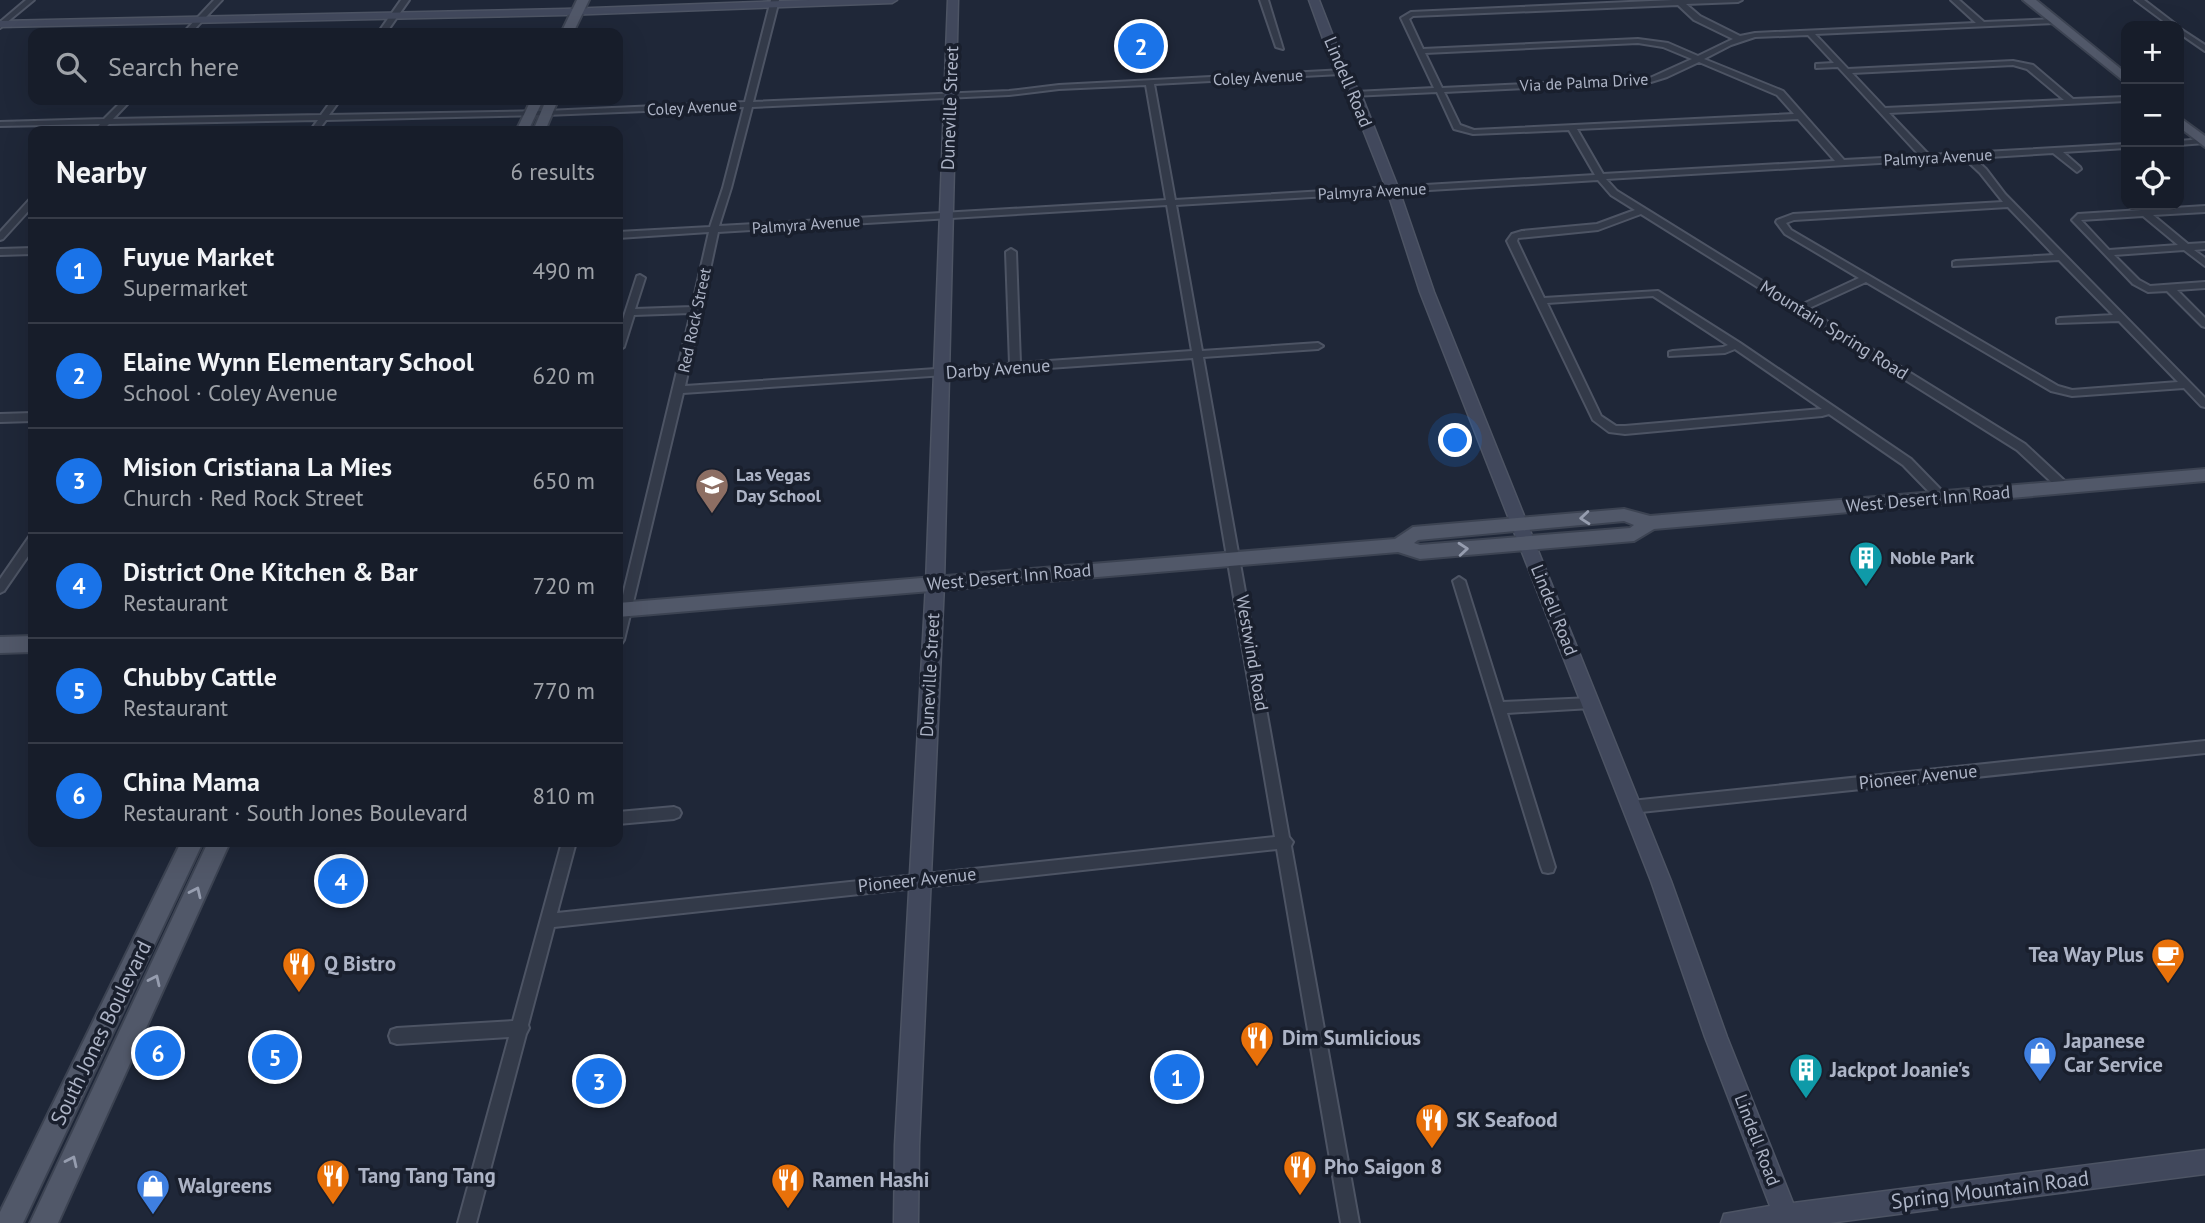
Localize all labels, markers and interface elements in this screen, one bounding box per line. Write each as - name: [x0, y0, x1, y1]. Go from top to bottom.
- pin: 2: [1118, 20, 1164, 72]
- map controls: [2121, 21, 2184, 210]
- button: +: [2121, 21, 2184, 84]
- search box: [28, 28, 623, 105]
- street label: Lindell Road: [1319, 33, 1378, 131]
- street label: Duneville Street: [936, 46, 963, 170]
- icon: search: [52, 48, 90, 86]
- text: Search here: [108, 50, 239, 83]
- street label: Coley Avenue: [1212, 65, 1304, 89]
- street label: Via de Palma Drive: [1518, 69, 1649, 95]
- button: −: [2121, 84, 2184, 147]
- street label: Coley Avenue: [646, 95, 738, 119]
- street label: Palmyra Avenue: [1883, 144, 1993, 170]
- button: locate: [2121, 147, 2184, 210]
- text: Nearby: [56, 152, 146, 191]
- text: 6 results: [511, 157, 595, 186]
- street label: Palmyra Avenue: [1317, 178, 1427, 204]
- street label: Palmyra Avenue: [751, 210, 861, 238]
- text: Fuyue Market: [123, 240, 274, 273]
- text: 1: [72, 256, 86, 285]
- text: 490 m: [533, 256, 595, 285]
- street label: Red Rock Street: [673, 265, 715, 374]
- text: Supermarket: [123, 273, 248, 302]
- street label: Mountain Spring Road: [1756, 275, 1913, 385]
- text: Elaine Wynn Elementary School: [123, 345, 474, 378]
- street label: Darby Avenue: [945, 353, 1051, 384]
- text: 2: [72, 361, 86, 390]
- text: 620 m: [533, 361, 595, 390]
- text: School · Coley Avenue: [123, 378, 338, 407]
- your location: [1438, 423, 1472, 457]
- text: Mision Cristiana La Mies: [123, 450, 392, 483]
- place label: Las Vegas Day School: [736, 463, 822, 507]
- text: 3: [72, 466, 86, 495]
- text: 650 m: [533, 466, 595, 495]
- school or university icon: Las Vegas Day School: [693, 466, 731, 515]
- street label: West Desert Inn Road: [1845, 480, 2011, 517]
- text: Church · Red Rock Street: [123, 483, 364, 512]
- one-way arrow: [1580, 510, 1591, 525]
- building icon: Noble Park: [1847, 539, 1885, 588]
- one-way arrow: [1458, 542, 1469, 557]
- place label: Noble Park: [1890, 546, 1974, 569]
- text: District One Kitchen & Bar: [123, 555, 418, 588]
- street label: West Desert Inn Road: [926, 558, 1092, 595]
- street label: Lindell Road: [1526, 561, 1583, 659]
- text: 4: [72, 571, 86, 600]
- text: 720 m: [533, 571, 595, 600]
- text: Restaurant: [123, 588, 228, 617]
- street label: Westwind Road: [1231, 593, 1274, 713]
- street label: Duneville Street: [915, 612, 944, 737]
- text: Chubby Cattle: [123, 660, 277, 693]
- text: 5: [72, 676, 86, 705]
- text: 770 m: [533, 676, 595, 705]
- text: Restaurant: [123, 693, 228, 722]
- street label: Pioneer Avenue: [1858, 759, 1978, 794]
- text: China Mama: [123, 765, 260, 798]
- text: 6: [72, 781, 86, 810]
- text: 810 m: [533, 781, 595, 810]
- text: Restaurant · South Jones Boulevard: [123, 798, 468, 827]
- pin: 4: [318, 855, 364, 907]
- street label: Pioneer Avenue: [857, 862, 977, 897]
- one-way arrow: [188, 887, 202, 899]
- street label: South Jones Boulevard: [44, 936, 157, 1130]
- cafe icon: Tea Way Plus: [2149, 936, 2187, 985]
- place label: Tea Way Plus: [2028, 941, 2144, 968]
- restaurant icon: Q Bistro: [280, 945, 318, 994]
- place label: Q Bistro: [324, 950, 396, 977]
- one-way arrow: [147, 975, 161, 987]
- restaurant icon: Dim Sumlicious: [1238, 1019, 1276, 1068]
- place label: Dim Sumlicious: [1282, 1024, 1421, 1051]
- pin: 6: [135, 1027, 181, 1079]
- place label: Japanese Car Service: [2063, 1027, 2163, 1078]
- pin: 5: [252, 1031, 298, 1083]
- shop icon: Japanese Car Service: [2021, 1034, 2059, 1083]
- pin: 1: [1154, 1051, 1200, 1103]
- building icon: Jackpot Joanie's: [1787, 1051, 1825, 1100]
- pin: 3: [576, 1055, 622, 1107]
- place label: Jackpot Joanie's: [1829, 1056, 1970, 1083]
- street label: Lindell Road: [1729, 1091, 1785, 1189]
- restaurant icon: SK Seafood: [1413, 1101, 1451, 1150]
- place label: SK Seafood: [1456, 1106, 1558, 1133]
- restaurant icon: Pho Saigon 8: [1281, 1148, 1319, 1197]
- place label: Pho Saigon 8: [1324, 1153, 1442, 1180]
- one-way arrow: [64, 1156, 78, 1168]
- restaurant icon: Tang Tang Tang: [314, 1157, 352, 1206]
- restaurant icon: Ramen Hashi: [769, 1161, 807, 1210]
- place label: Tang Tang Tang: [358, 1162, 496, 1189]
- street label: Spring Mountain Road: [1890, 1164, 2090, 1215]
- place label: Ramen Hashi: [812, 1166, 929, 1193]
- shop icon: Walgreens: [134, 1167, 172, 1216]
- place label: Walgreens: [178, 1172, 272, 1199]

